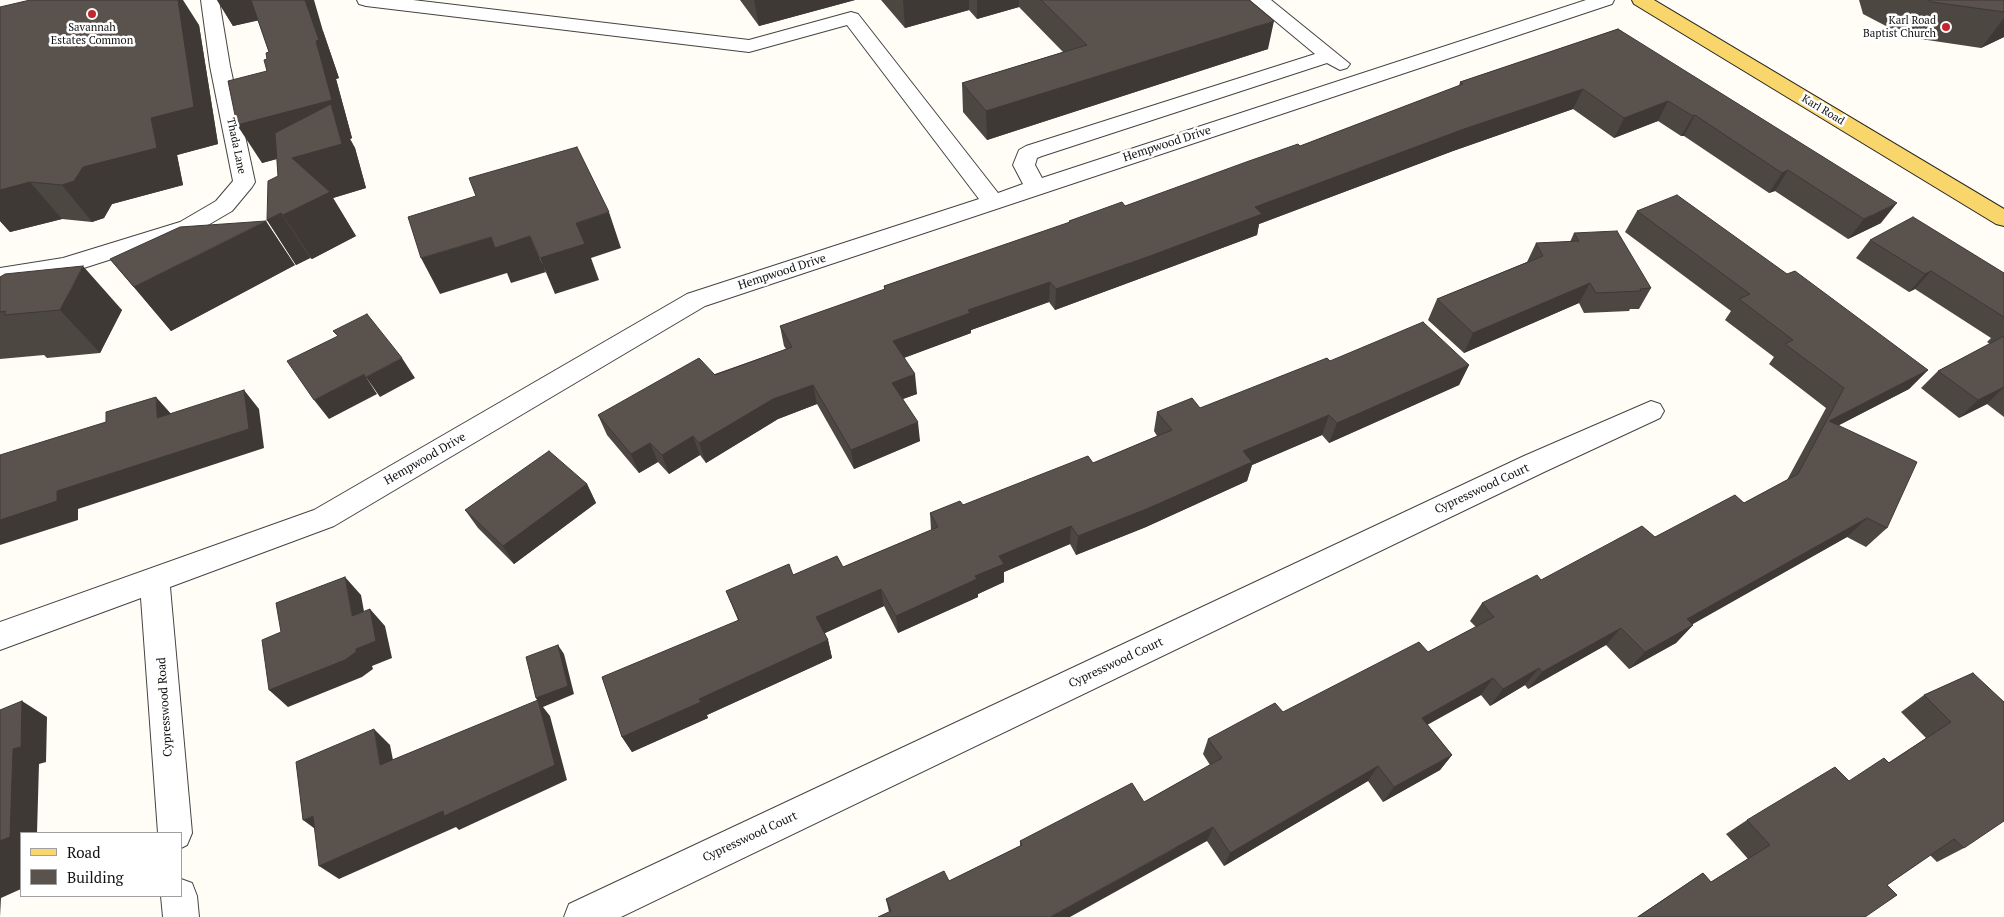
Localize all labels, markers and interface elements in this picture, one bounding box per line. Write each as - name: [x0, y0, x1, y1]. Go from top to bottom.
- marker: Savannah Estates Common: [86, 8, 98, 20]
- place label: Karl Road Baptist Church: [1863, 14, 1936, 40]
- place label: Savannah Estates Common: [51, 21, 133, 47]
- marker: Karl Road Baptist Church: [1940, 21, 1952, 33]
- street label: Karl Road: [1799, 92, 1847, 128]
- street label: Thada Lane: [224, 117, 248, 175]
- street label: Hempwood Drive: [1121, 123, 1213, 165]
- street label: Hempwood Drive: [736, 251, 828, 293]
- street label: Hempwood Drive: [382, 430, 468, 488]
- street label: Cypresswood Court: [1432, 461, 1532, 517]
- street label: Cypresswood Court: [1066, 635, 1166, 691]
- street label: Cypresswood Road: [154, 657, 176, 757]
- street label: Cypresswood Court: [700, 809, 800, 865]
- legend: [20, 832, 182, 897]
- text: Road: [67, 842, 100, 862]
- text: Building: [67, 867, 124, 887]

